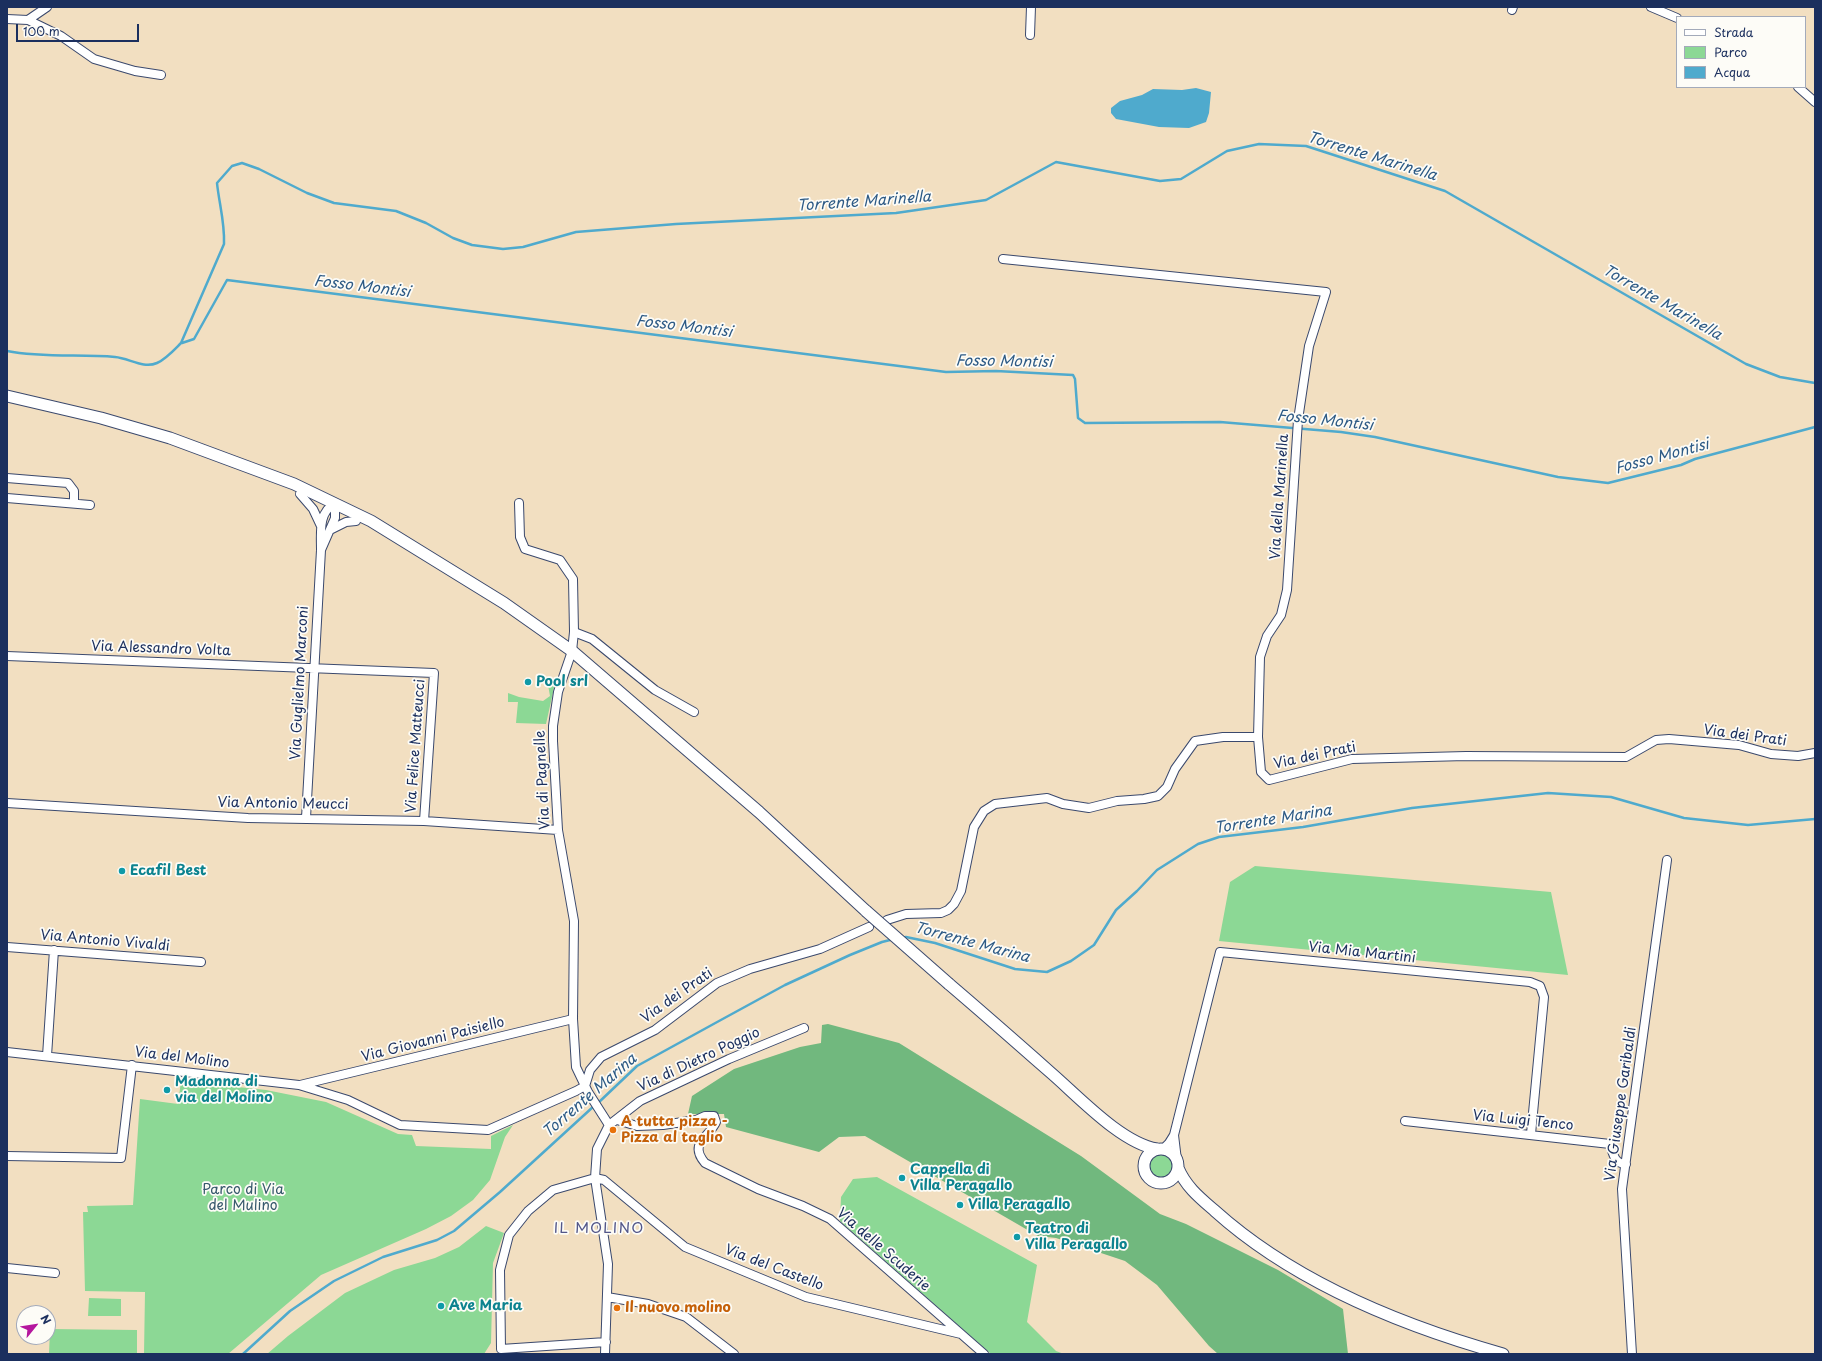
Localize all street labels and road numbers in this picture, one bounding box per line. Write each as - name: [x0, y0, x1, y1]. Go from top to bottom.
- street label: Via della Marinella: [1267, 434, 1293, 560]
- street label: Via Guglielmo Marconi: [288, 606, 312, 760]
- street label: Via Alessandro Volta: [91, 638, 231, 660]
- street label: Via Felice Matteucci: [403, 679, 429, 813]
- street label: Via dei Prati: [1702, 722, 1788, 750]
- street label: Via di Pagnelle: [532, 730, 554, 830]
- street label: Via dei Prati: [1272, 739, 1358, 773]
- street label: Via Antonio Meucci: [217, 794, 349, 814]
- street label: Via Antonio Vivaldi: [40, 927, 170, 955]
- street label: Via Mia Martini: [1307, 939, 1417, 967]
- street label: Via dei Prati: [638, 965, 716, 1027]
- street label: Via Giovanni Paisiello: [360, 1014, 506, 1066]
- street label: Via di Dietro Poggio: [635, 1024, 763, 1096]
- street label: Via Giuseppe Garibaldi: [1602, 1026, 1640, 1182]
- street label: Via del Molino: [134, 1044, 230, 1072]
- street label: Via Luigi Tenco: [1472, 1107, 1574, 1135]
- street label: Via delle Scuderie: [833, 1205, 933, 1295]
- street label: Via del Castello: [722, 1241, 826, 1295]

